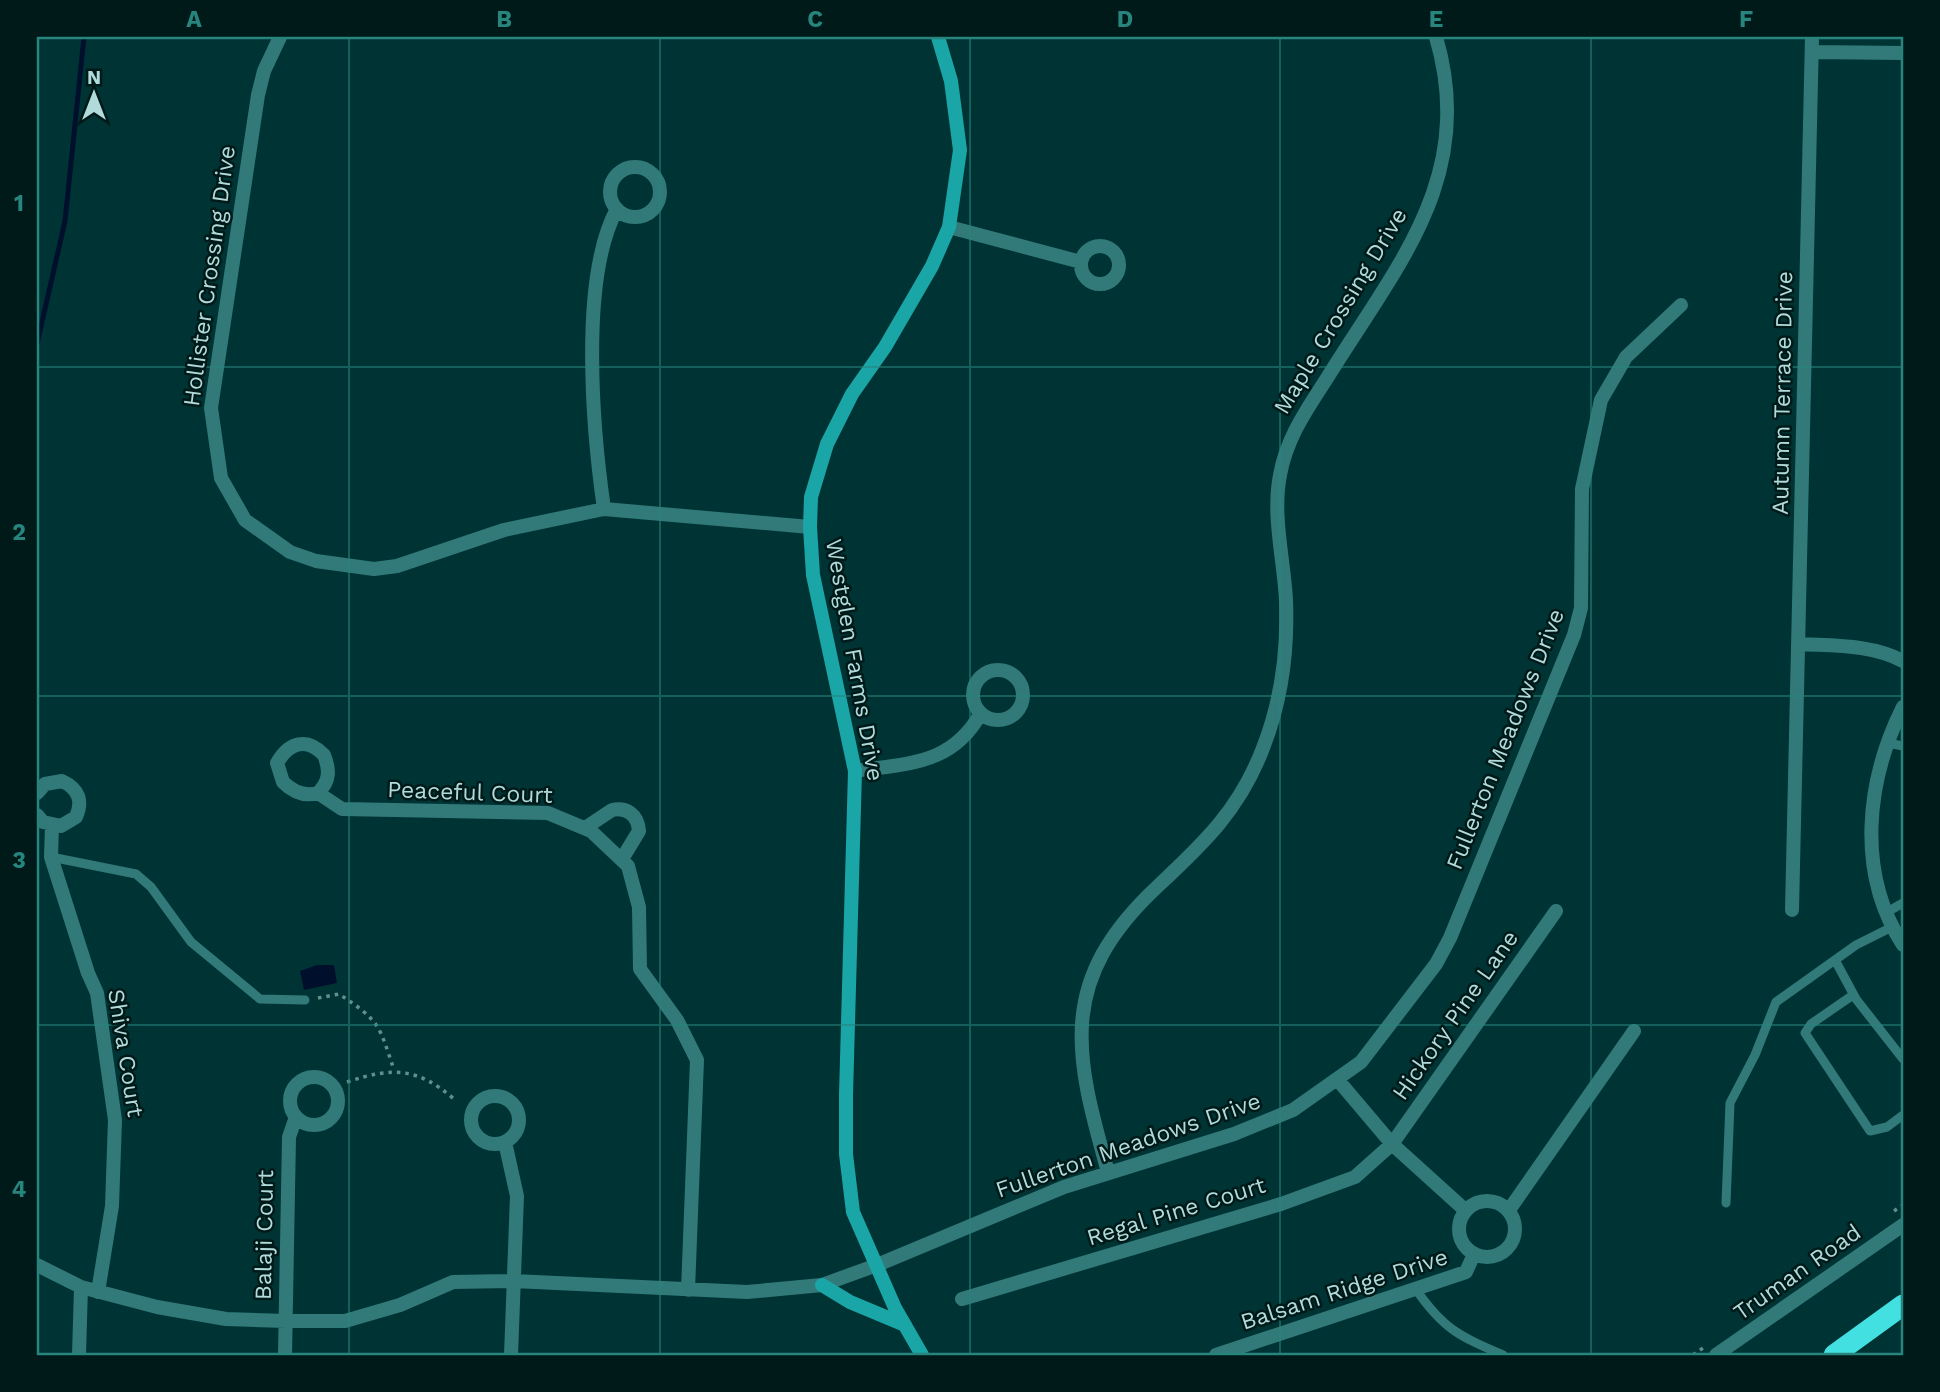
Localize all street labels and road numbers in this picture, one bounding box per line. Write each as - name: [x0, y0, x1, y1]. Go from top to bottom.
- street label: Hollister Crossing Drive: [178, 144, 241, 408]
- street label: Maple Crossing Drive: [1268, 203, 1413, 419]
- street label: Autumn Terrace Drive: [1767, 271, 1798, 515]
- street label: Westglen Farms Drive: [820, 537, 889, 783]
- street label: Fullerton Meadows Drive: [1441, 605, 1570, 873]
- street label: Peaceful Court: [387, 776, 554, 809]
- street label: Hickory Pine Lane: [1387, 925, 1524, 1105]
- street label: Shiva Court: [102, 987, 149, 1119]
- street label: Fullerton Meadows Drive: [992, 1087, 1264, 1204]
- street label: Balaji Court: [250, 1169, 279, 1300]
- street label: Regal Pine Court: [1084, 1171, 1269, 1251]
- street label: Truman Road: [1728, 1219, 1866, 1326]
- street label: Balsam Ridge Drive: [1237, 1243, 1451, 1336]

